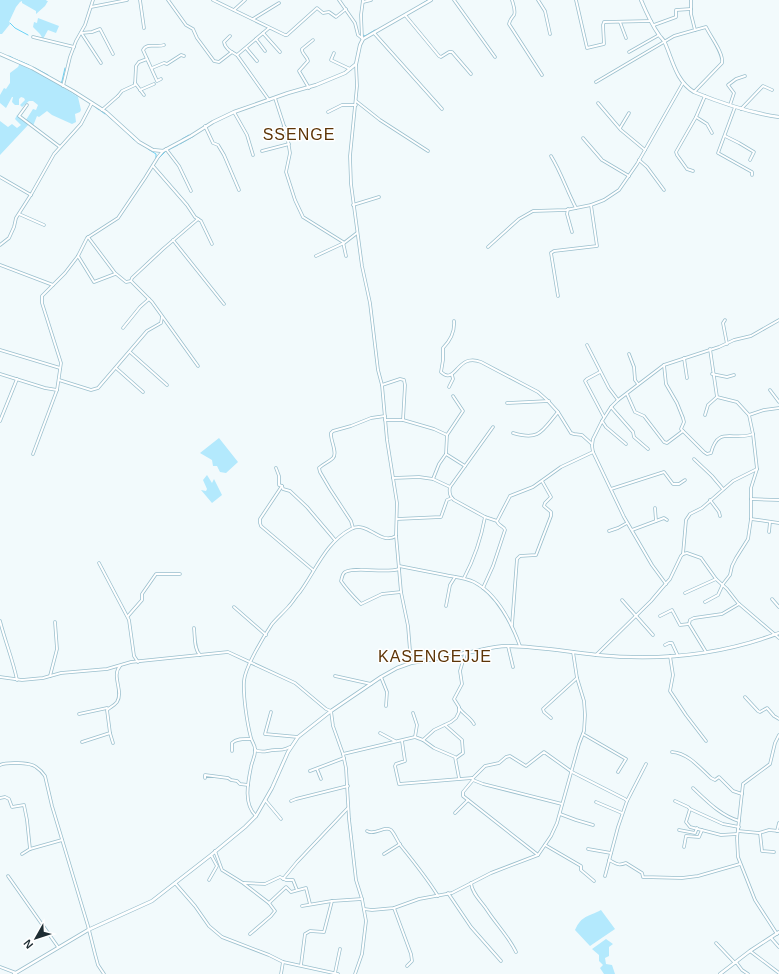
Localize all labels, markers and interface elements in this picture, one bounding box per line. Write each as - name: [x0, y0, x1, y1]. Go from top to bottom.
- district label: SSENGE: [263, 126, 335, 143]
- district label: KASENGEJJE: [378, 648, 492, 665]
- north arrow: [16, 918, 56, 958]
- text: N: [21, 937, 35, 951]

